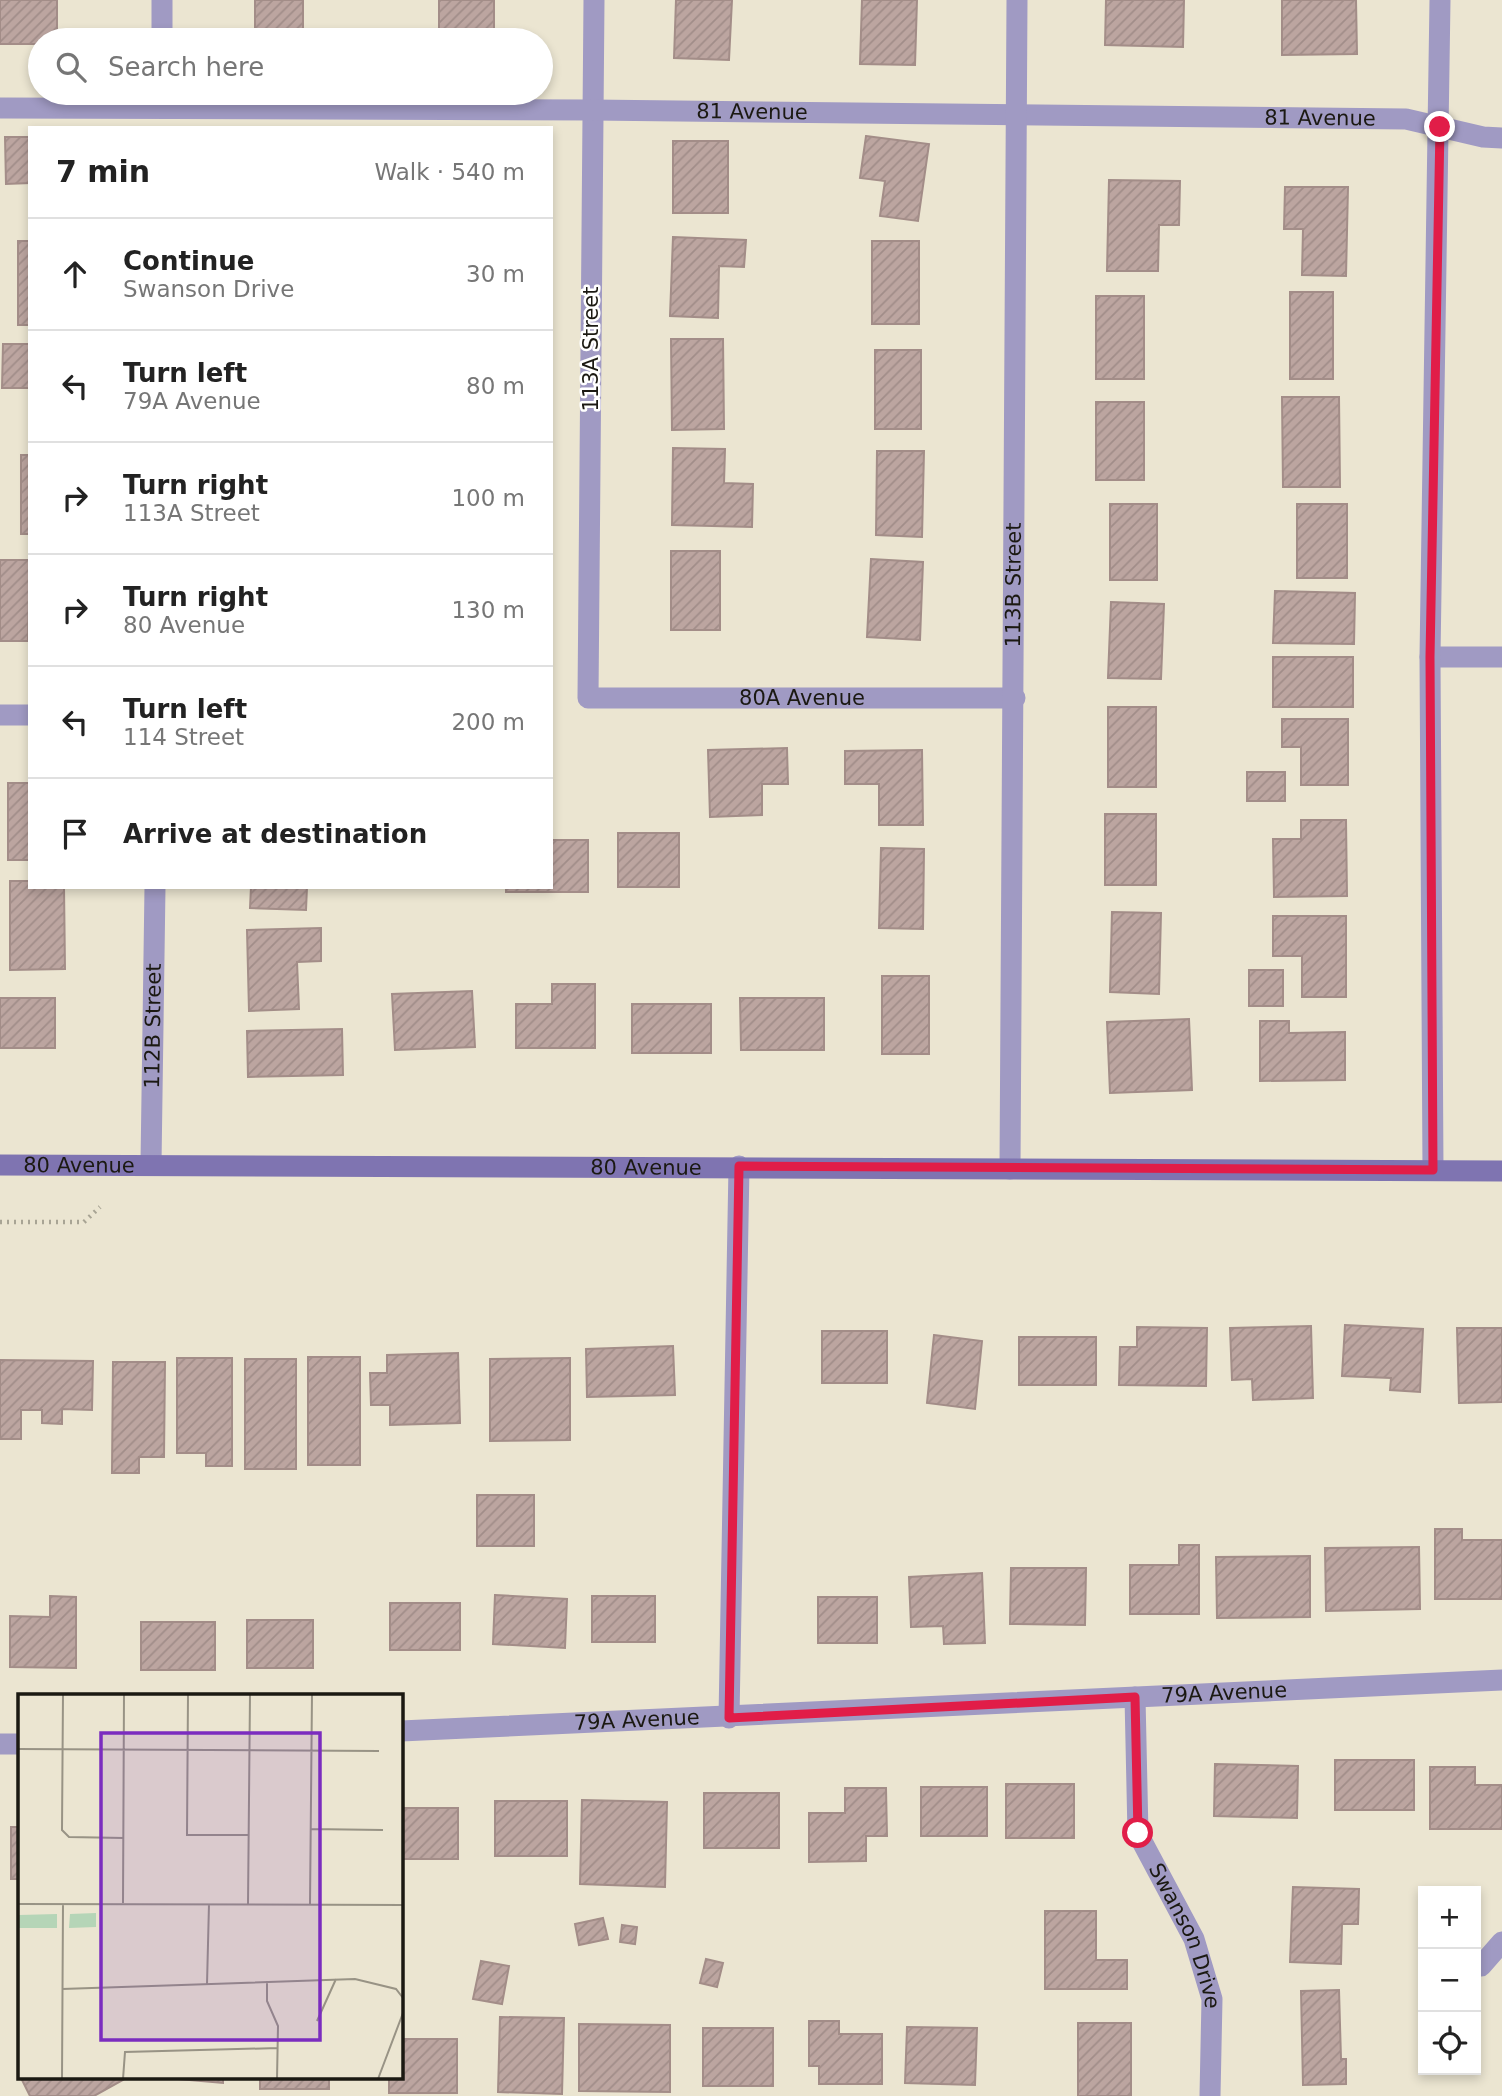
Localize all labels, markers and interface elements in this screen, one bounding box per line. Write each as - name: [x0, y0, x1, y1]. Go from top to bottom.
- search box: [28, 28, 553, 105]
- icon: search: [52, 48, 90, 86]
- text: Search here: [108, 52, 264, 82]
- street label: 81 Avenue: [696, 99, 808, 124]
- street label: 81 Avenue: [1264, 105, 1376, 131]
- route end: [1424, 111, 1455, 142]
- text: 7 min: [56, 154, 150, 189]
- text: Walk · 540 m: [374, 159, 525, 185]
- text: Continue: [123, 246, 254, 276]
- icon: ahead: [56, 255, 94, 293]
- text: 30 m: [466, 261, 525, 287]
- text: Swanson Drive: [123, 276, 294, 302]
- street label: 113A Street: [579, 287, 603, 411]
- text: Turn left: [123, 358, 247, 388]
- icon: left: [56, 367, 94, 405]
- text: 80 m: [466, 373, 525, 399]
- text: 79A Avenue: [123, 388, 261, 414]
- text: Turn right: [123, 470, 268, 500]
- icon: right: [56, 479, 94, 517]
- text: 100 m: [451, 485, 525, 511]
- text: 113A Street: [123, 500, 260, 526]
- street label: 113B Street: [1001, 522, 1026, 648]
- text: Turn right: [123, 582, 268, 612]
- icon: right: [56, 591, 94, 629]
- text: 130 m: [451, 597, 525, 623]
- text: 80 Avenue: [123, 612, 245, 638]
- street label: 80A Avenue: [739, 686, 865, 710]
- text: Turn left: [123, 694, 247, 724]
- icon: left: [56, 703, 94, 741]
- text: 200 m: [451, 709, 525, 735]
- text: 114 Street: [123, 724, 244, 750]
- icon: arrive: [56, 815, 94, 853]
- text: Arrive at destination: [123, 819, 427, 849]
- street label: 112B Street: [140, 963, 166, 1089]
- street label: 80 Avenue: [23, 1153, 135, 1178]
- street label: 80 Avenue: [590, 1155, 702, 1180]
- street label: 79A Avenue: [1161, 1678, 1288, 1708]
- inset map: [18, 1694, 402, 2078]
- street label: 79A Avenue: [573, 1705, 700, 1735]
- route start: [1122, 1817, 1153, 1848]
- street label: Swanson Drive: [1144, 1859, 1224, 2009]
- map controls: [1418, 1886, 1481, 2075]
- button: +: [1418, 1886, 1481, 1949]
- button: −: [1418, 1949, 1481, 2012]
- button: locate: [1418, 2012, 1481, 2075]

